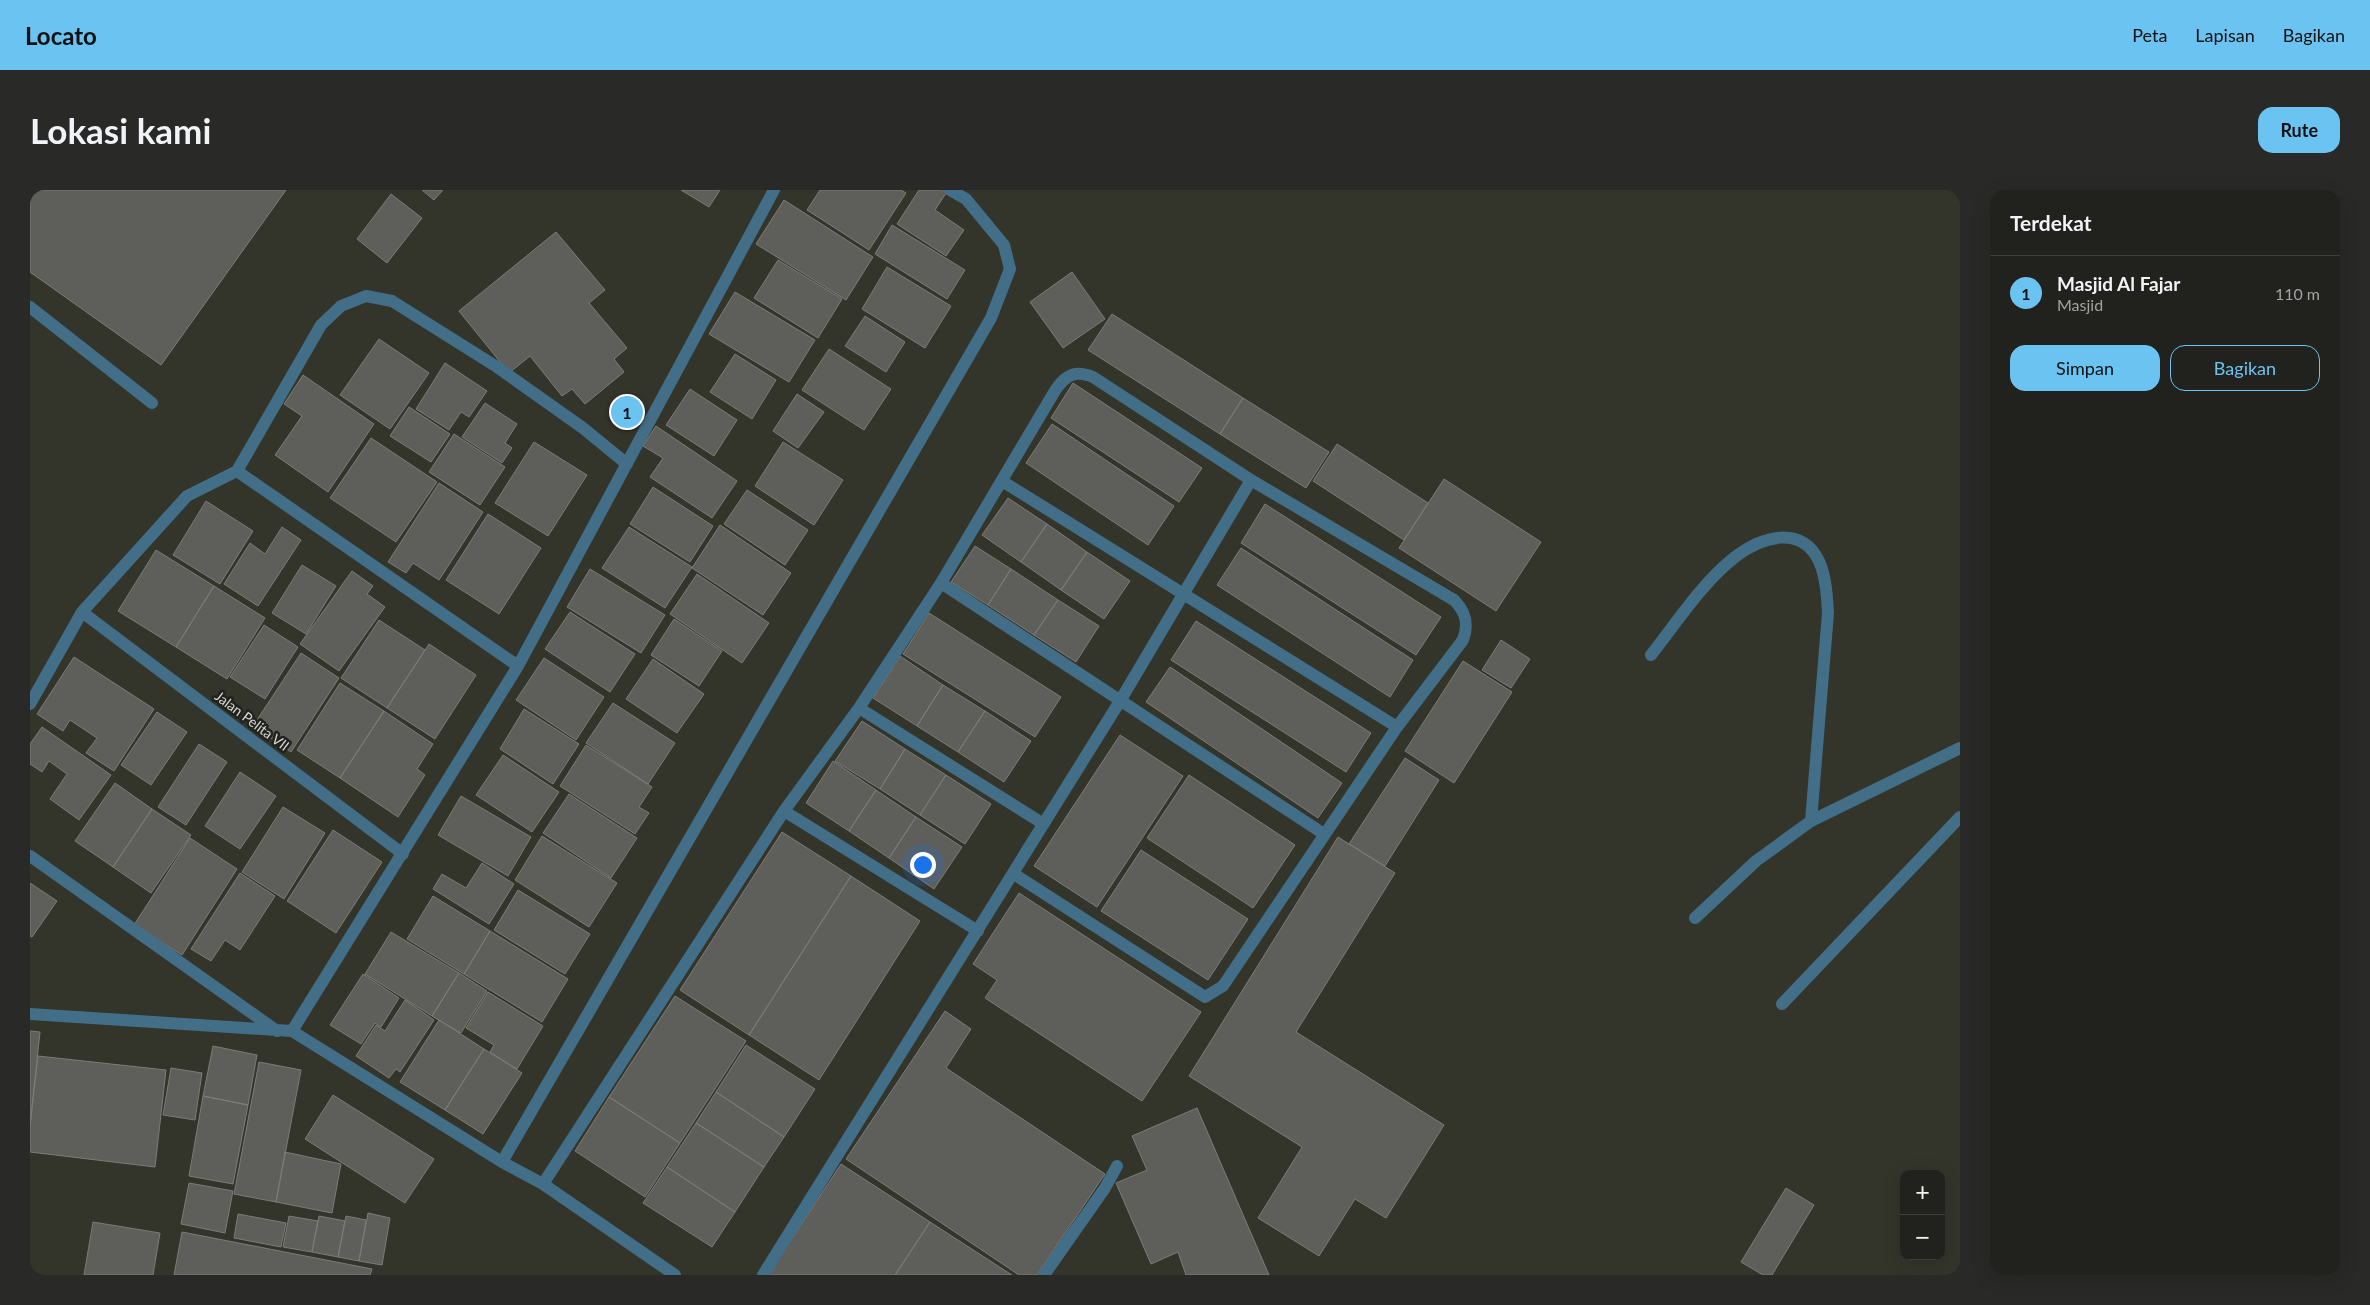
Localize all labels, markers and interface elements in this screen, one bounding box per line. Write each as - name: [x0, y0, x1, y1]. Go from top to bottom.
- text: Locato: [25, 21, 97, 50]
- text: Peta: [2132, 24, 2167, 46]
- text: Lapisan: [2195, 24, 2255, 46]
- text: Bagikan: [2283, 24, 2345, 46]
- button: Rute: [2258, 107, 2340, 153]
- text: Lokasi kami: [30, 109, 211, 151]
- text: Terdekat: [2010, 210, 2092, 235]
- text: Masjid Al Fajar: [2057, 272, 2180, 295]
- text: 1: [2021, 284, 2031, 303]
- text: 110 m: [2275, 284, 2320, 303]
- text: Masjid: [2057, 295, 2103, 314]
- button: Simpan: [2010, 345, 2160, 391]
- button: Bagikan: [2170, 345, 2320, 391]
- pin: 1: [611, 393, 643, 431]
- street label: Jalan Pelita VII: [212, 687, 293, 754]
- your location: [910, 852, 936, 878]
- map controls: [1900, 1170, 1945, 1260]
- button: +: [1900, 1170, 1945, 1215]
- button: −: [1900, 1215, 1945, 1260]

